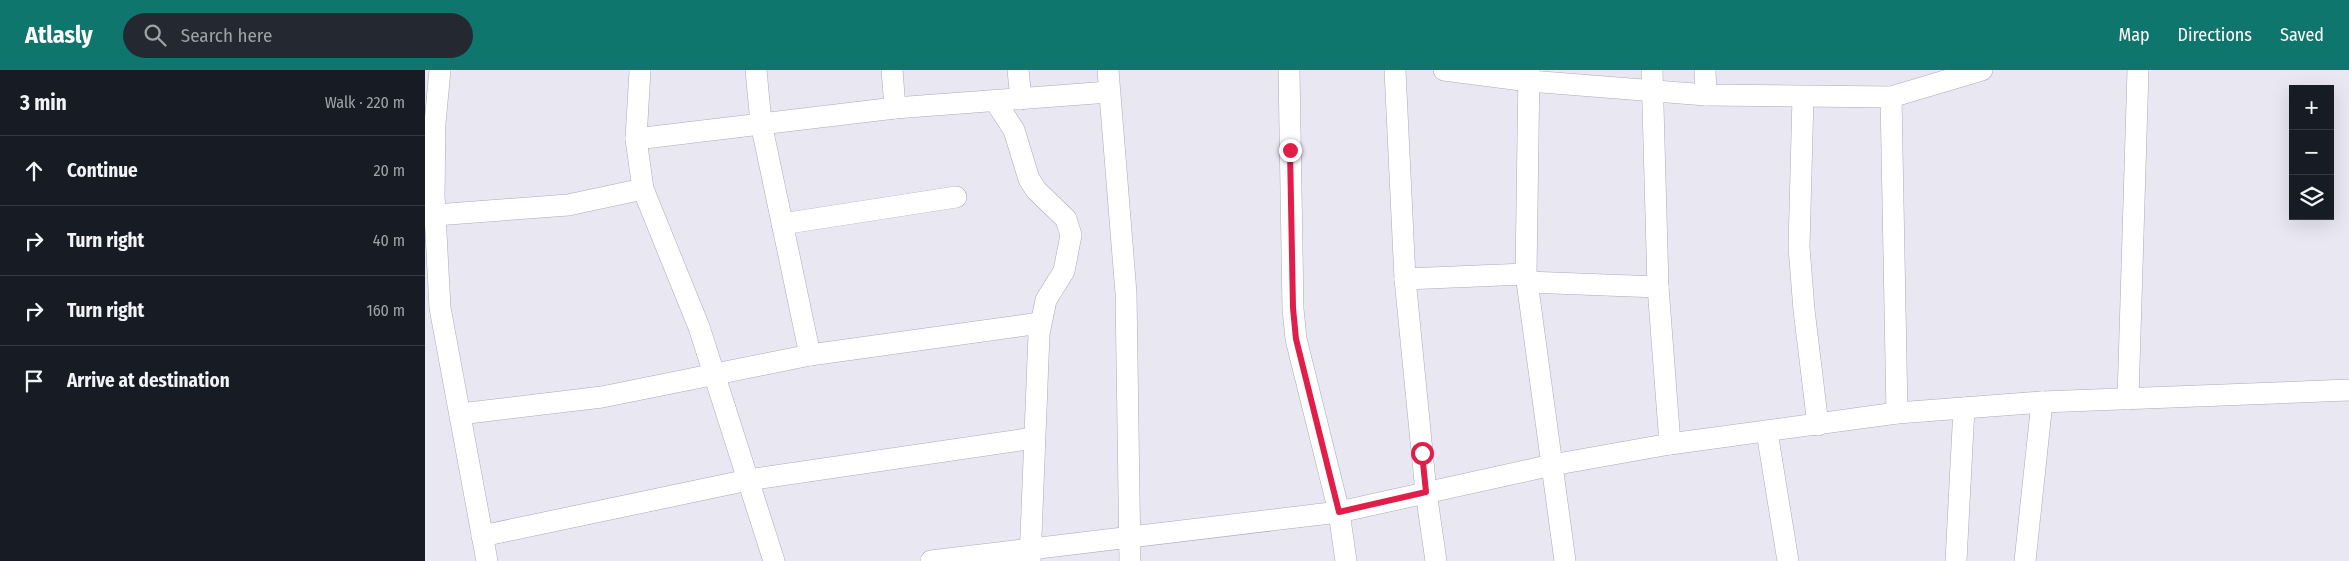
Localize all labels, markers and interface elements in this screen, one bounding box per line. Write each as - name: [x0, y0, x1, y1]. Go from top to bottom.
- search box: [123, 13, 473, 58]
- text: Atlasly: [25, 21, 93, 49]
- icon: search: [141, 21, 169, 49]
- text: Search here: [181, 24, 272, 47]
- text: Map: [2118, 24, 2150, 46]
- text: Directions: [2178, 24, 2252, 46]
- text: Saved: [2280, 24, 2324, 46]
- map controls: [2289, 85, 2334, 220]
- button: +: [2289, 85, 2334, 130]
- text: 3 min: [20, 90, 67, 116]
- text: Walk · 220 m: [325, 93, 405, 112]
- button: −: [2289, 130, 2334, 175]
- route end: [1279, 139, 1302, 162]
- icon: ahead: [20, 157, 48, 185]
- text: Continue: [67, 159, 138, 182]
- text: 20 m: [374, 161, 405, 180]
- button: layers: [2289, 175, 2334, 220]
- icon: right: [20, 227, 48, 255]
- text: Turn right: [67, 229, 144, 252]
- text: 40 m: [373, 231, 405, 250]
- icon: right: [20, 297, 48, 325]
- text: Turn right: [67, 299, 144, 322]
- text: 160 m: [366, 301, 405, 320]
- icon: arrive: [20, 367, 48, 395]
- text: Arrive at destination: [67, 369, 230, 392]
- route start: [1411, 442, 1434, 465]

